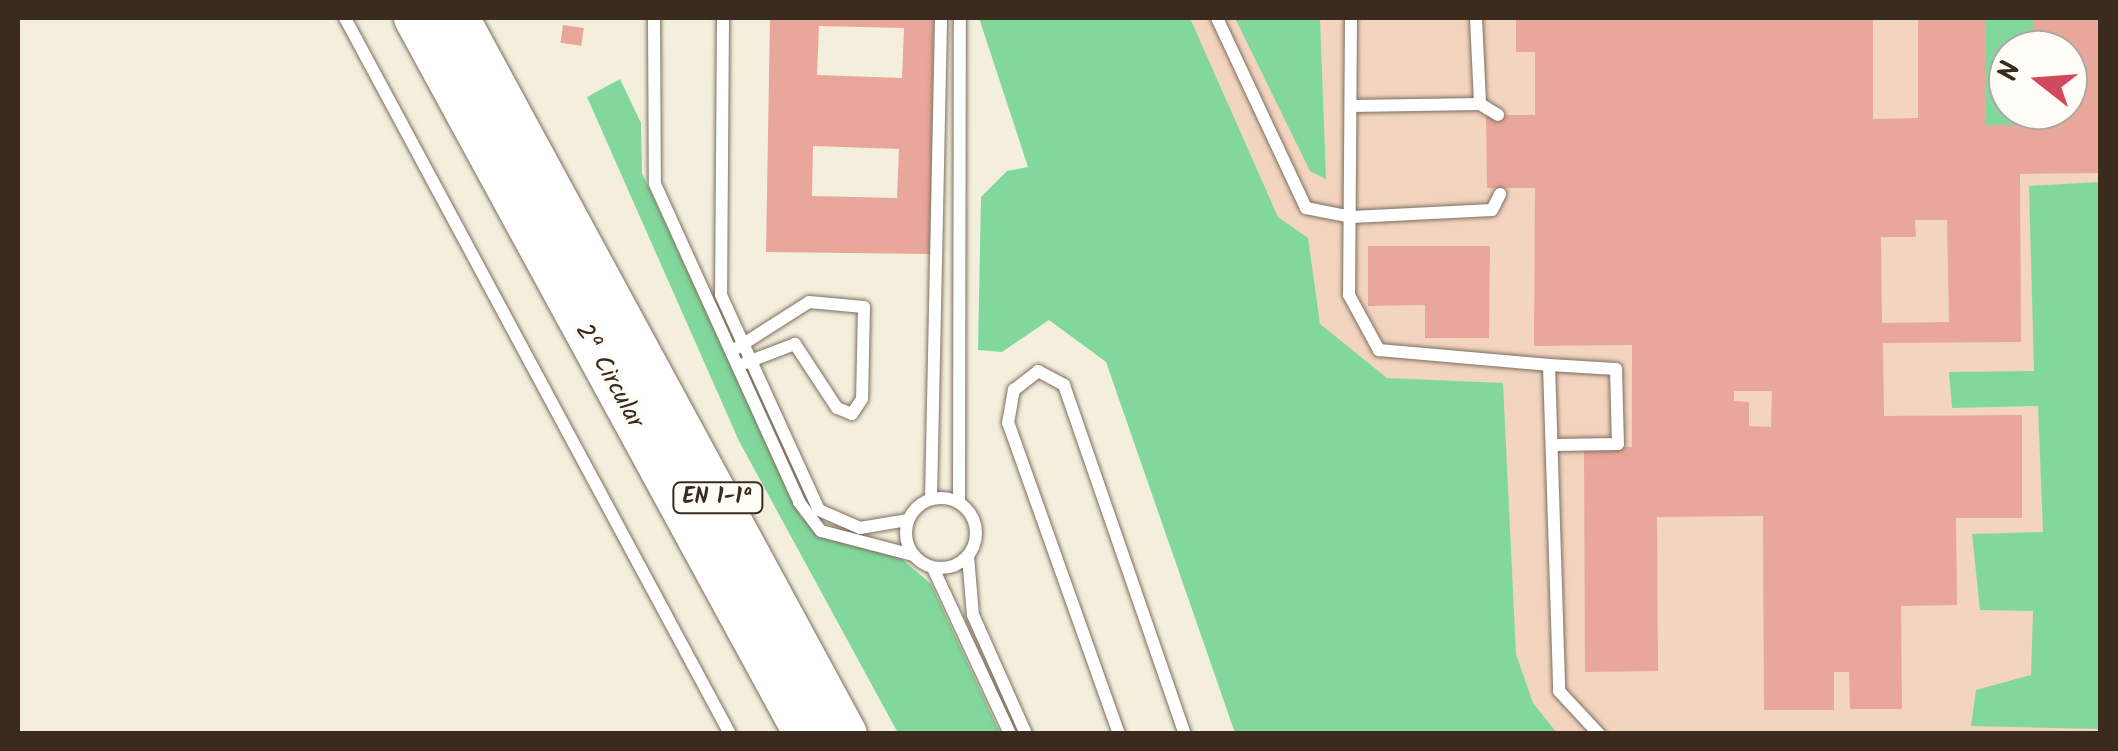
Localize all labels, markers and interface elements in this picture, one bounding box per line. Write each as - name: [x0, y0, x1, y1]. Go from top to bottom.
- north arrow: [1988, 30, 2088, 130]
- text: N: [1987, 57, 2035, 87]
- street label: 2ª Circular: [568, 318, 650, 434]
- road number: EN 1-1ª: [670, 481, 766, 515]

